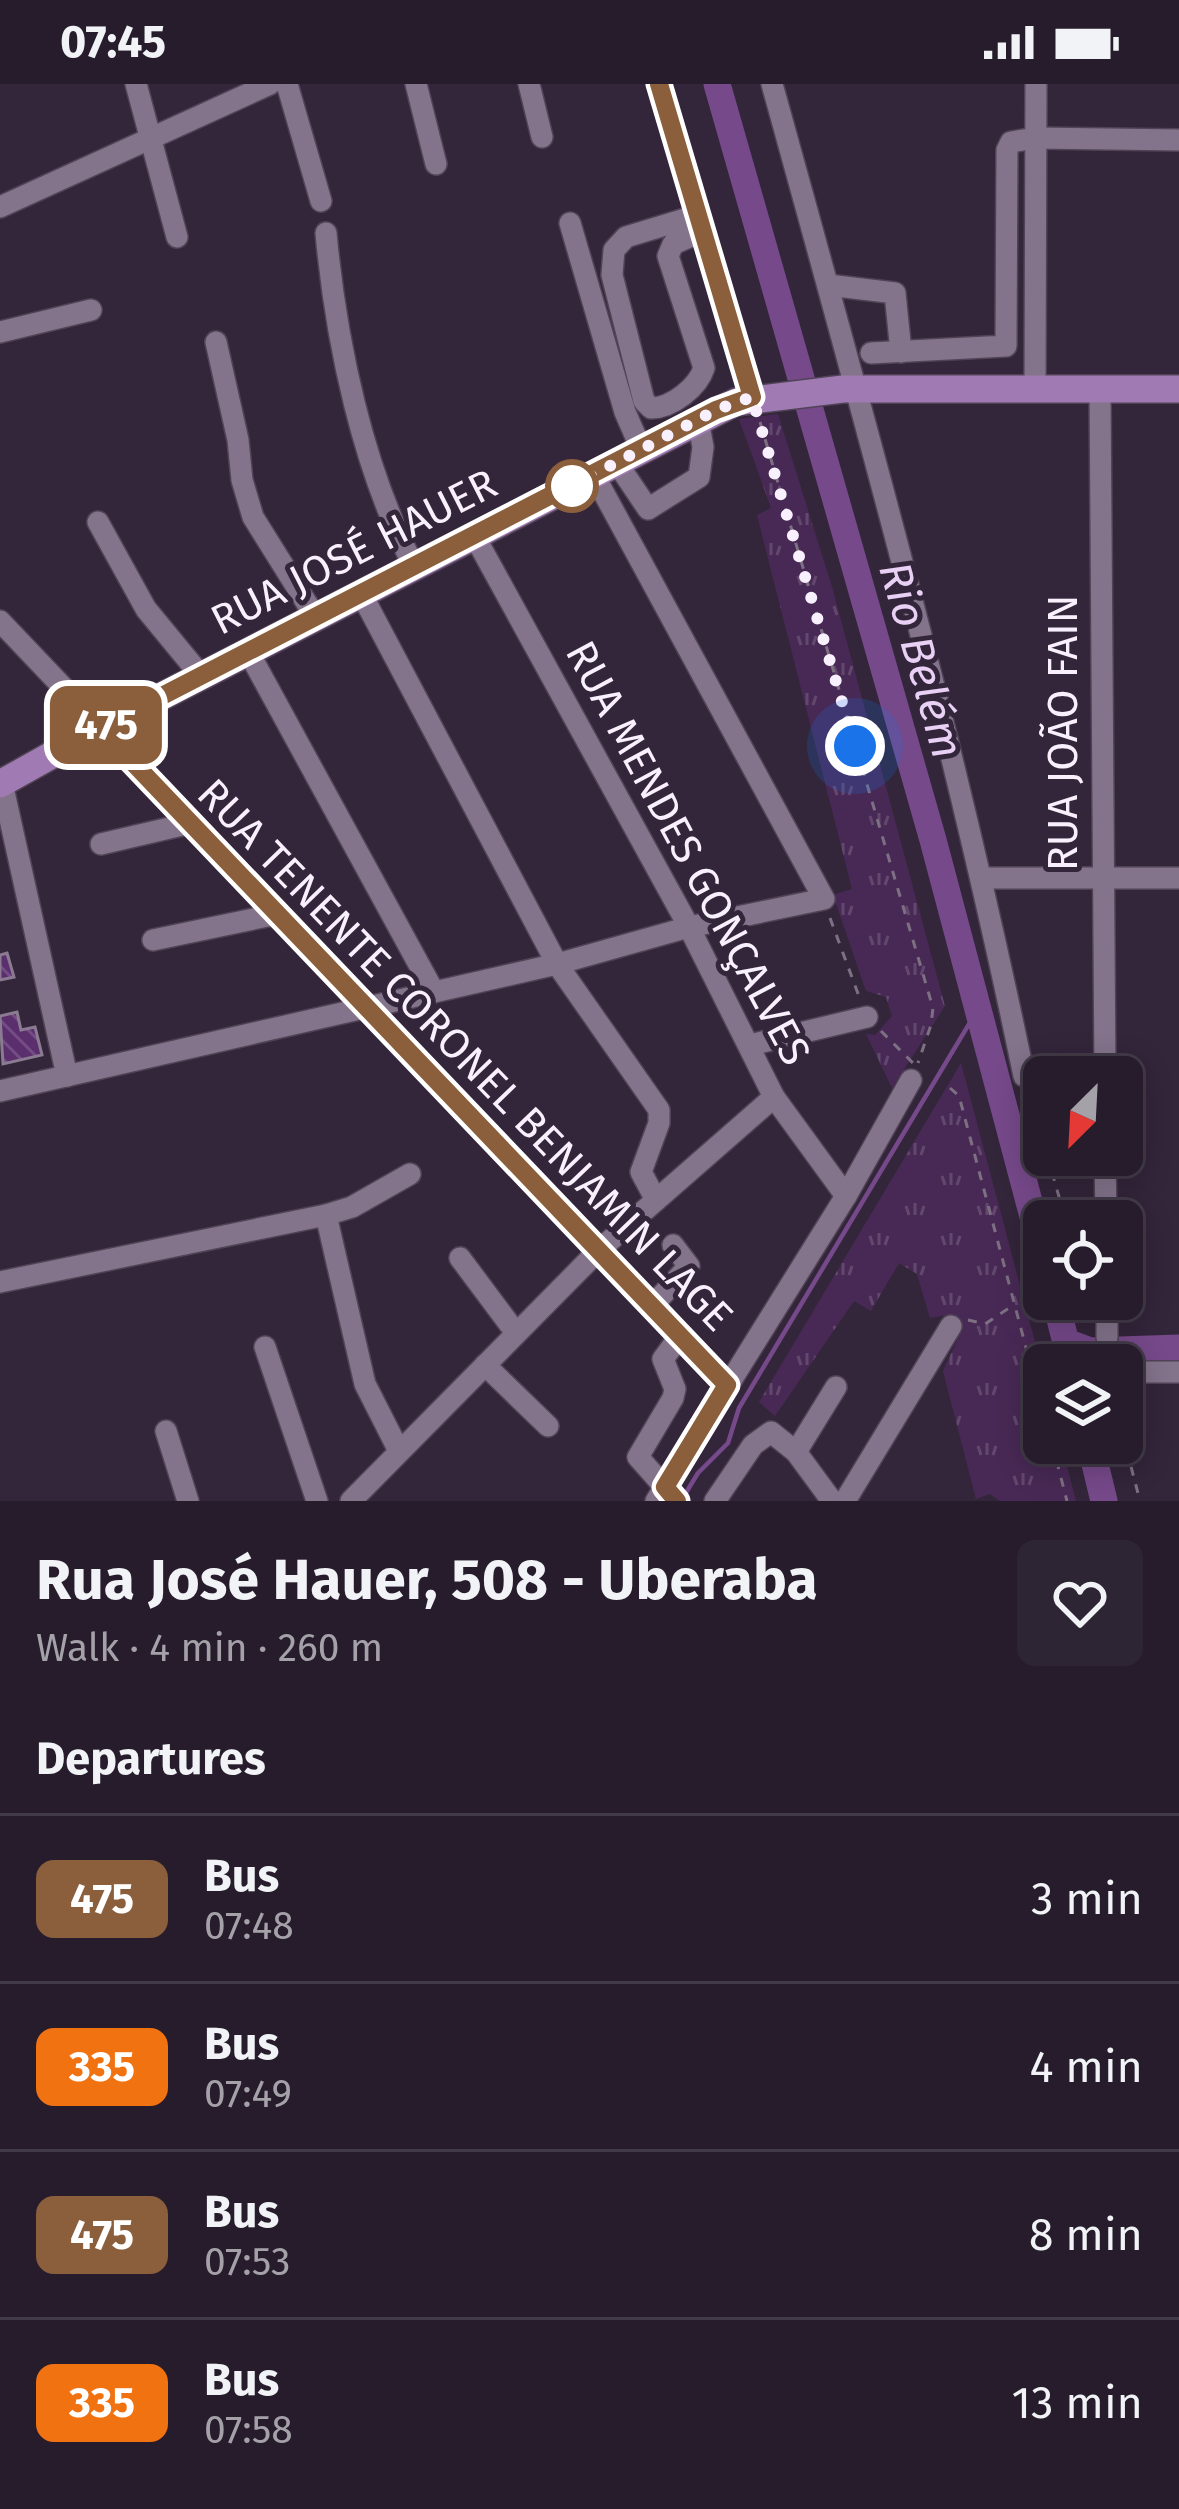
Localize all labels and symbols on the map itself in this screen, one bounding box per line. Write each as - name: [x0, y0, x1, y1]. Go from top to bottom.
- street label: RUA JOSÉ HAUER: [203, 458, 505, 646]
- unlabelled marker: [547, 461, 597, 511]
- water label: Rio Belém: [867, 556, 975, 764]
- street label: RUA JOÃO FAIN: [1038, 595, 1088, 871]
- street label: RUA MENDES GONÇALVES: [555, 633, 821, 1073]
- line badge: 475: [37, 686, 175, 764]
- your location: [825, 716, 885, 776]
- street label: RUA TENENTE CORONEL BENJAMIN LAGE: [187, 769, 743, 1341]
- north arrow: [1023, 1056, 1143, 1176]

